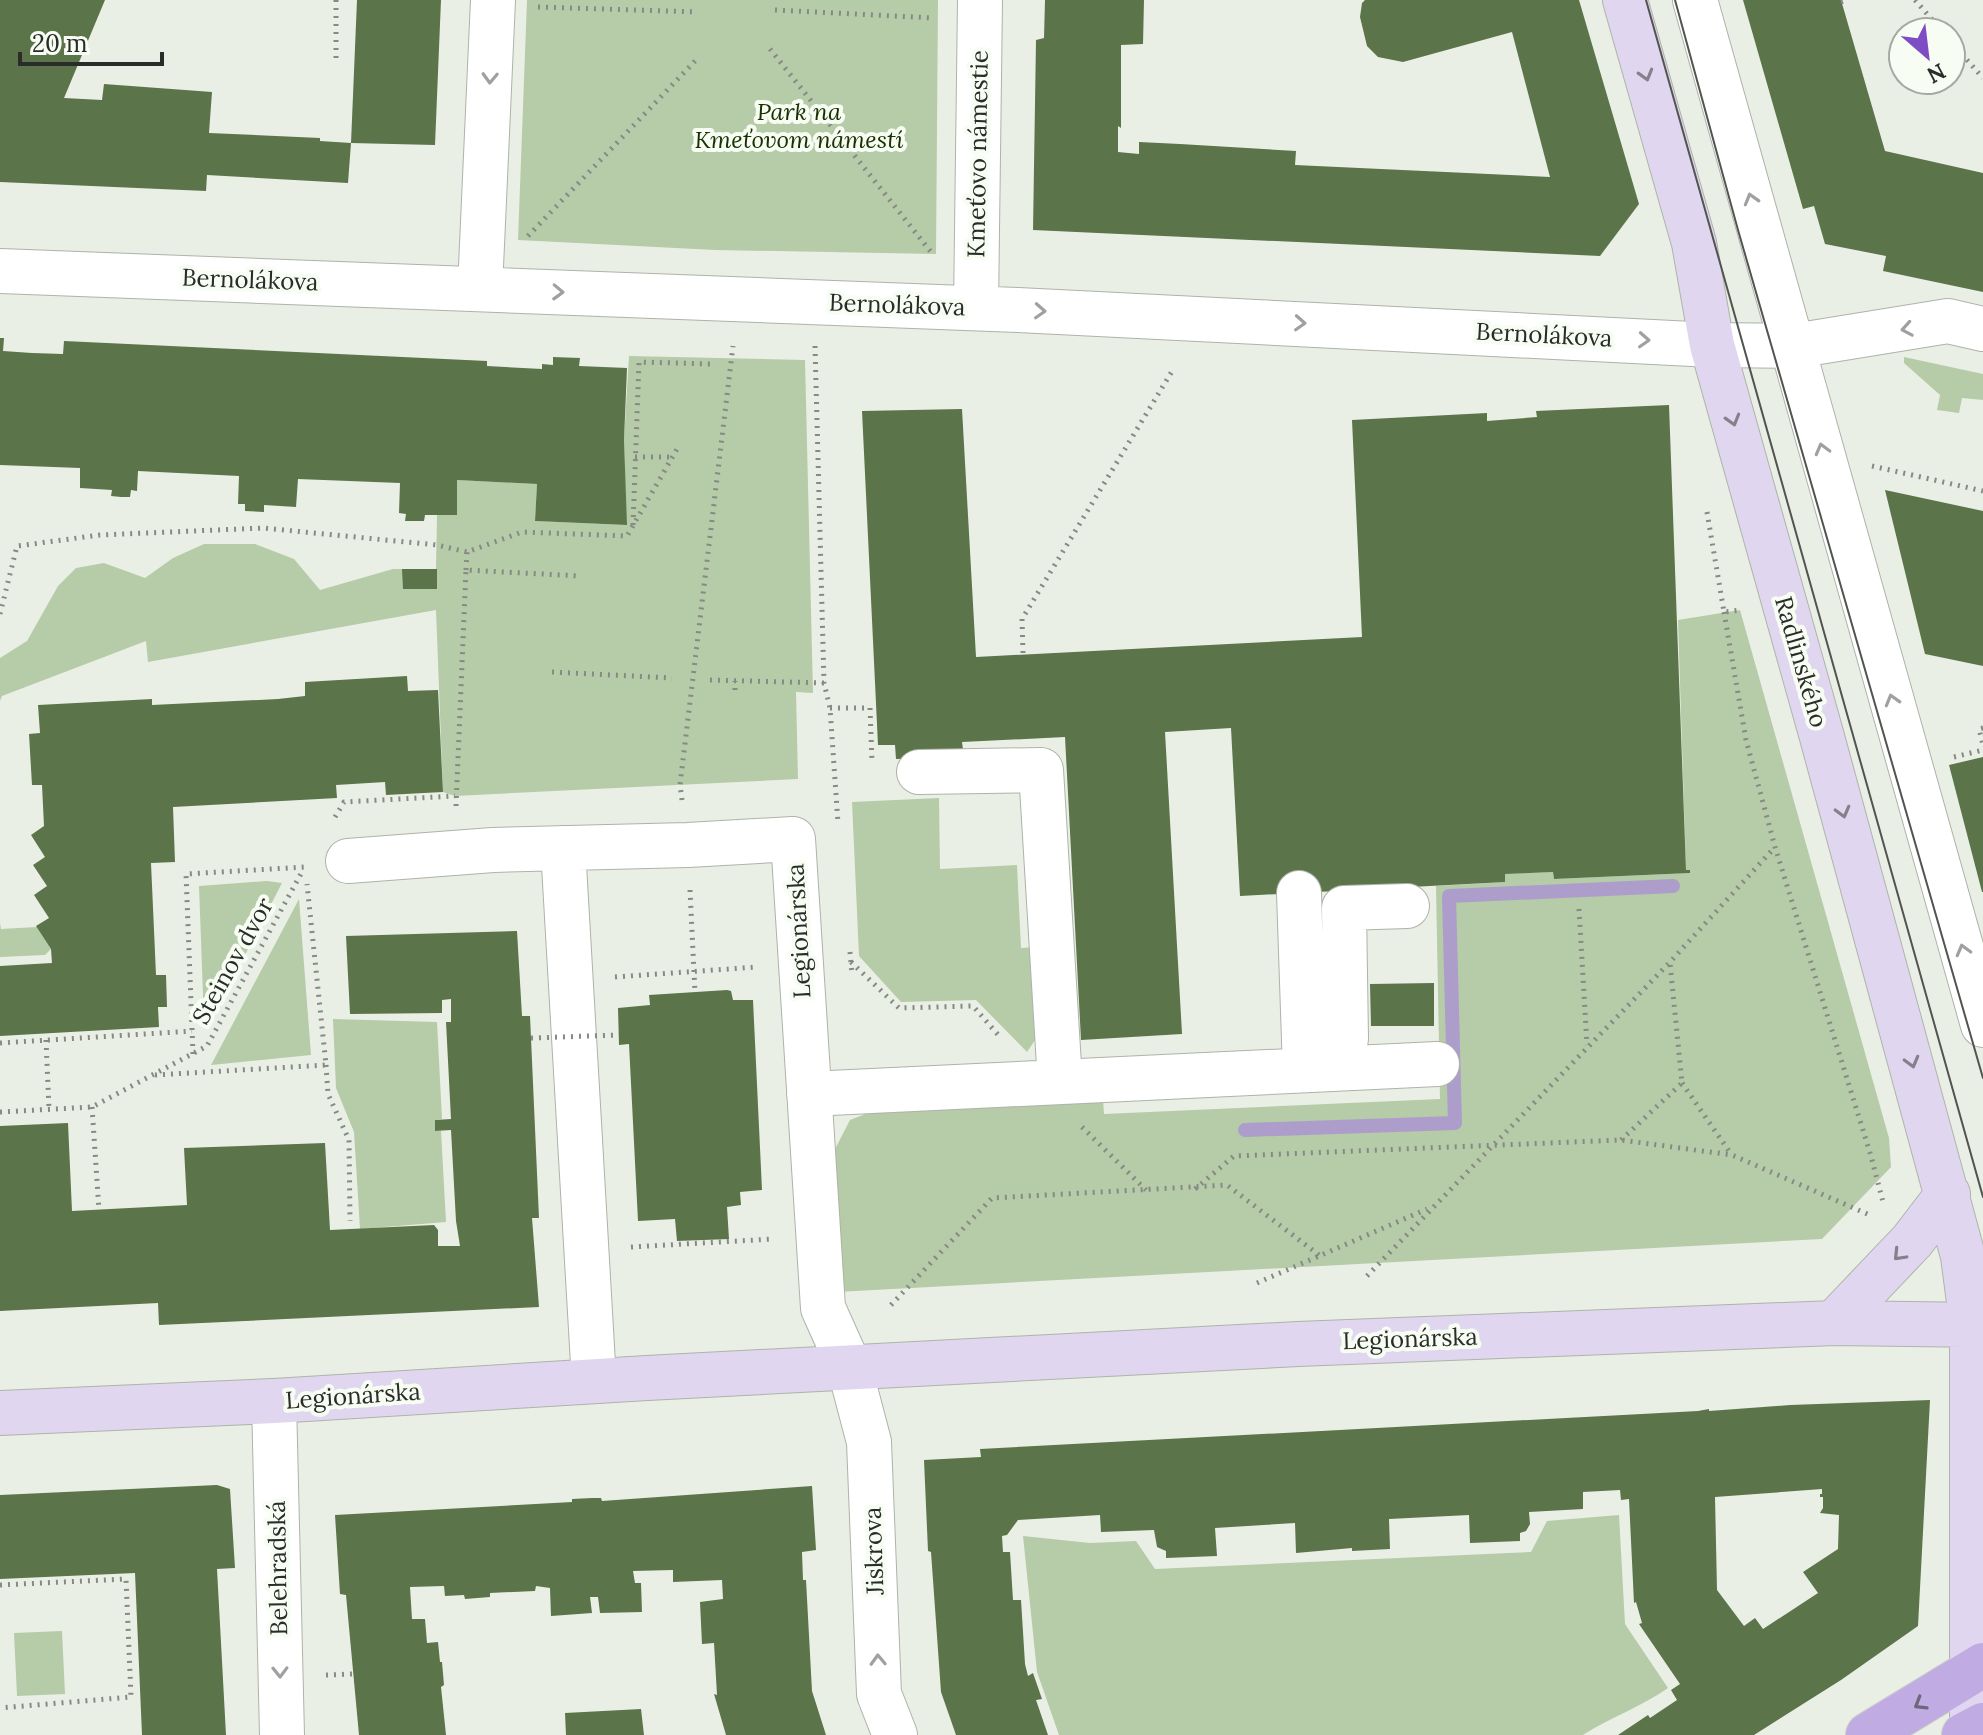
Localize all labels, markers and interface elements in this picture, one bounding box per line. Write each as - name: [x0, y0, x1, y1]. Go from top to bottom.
- scale bar: [20, 16, 162, 66]
- north arrow: [1887, 16, 1967, 96]
- text: 20 m: [32, 28, 88, 59]
- street label: Kmeťovo námestie: [960, 50, 995, 258]
- text: N: [1922, 57, 1950, 90]
- one-way arrow: [1637, 68, 1654, 81]
- one-way arrow: [482, 72, 499, 85]
- park label: Park na Kmeťovom námestí: [694, 96, 904, 155]
- one-way arrow: [1744, 193, 1761, 206]
- street label: Bernolákova: [181, 262, 319, 297]
- one-way arrow: [552, 283, 565, 300]
- street label: Bernolákova: [828, 287, 966, 322]
- one-way arrow: [1034, 302, 1047, 319]
- one-way arrow: [1294, 315, 1307, 332]
- street label: Bernolákova: [1475, 315, 1613, 354]
- one-way arrow: [1900, 319, 1913, 336]
- one-way arrow: [1638, 331, 1651, 348]
- one-way arrow: [1724, 412, 1740, 426]
- one-way arrow: [1815, 443, 1832, 457]
- street label: Radlinského: [1768, 593, 1835, 731]
- one-way arrow: [1884, 693, 1901, 707]
- one-way arrow: [1834, 804, 1850, 818]
- street label: Legionárska: [779, 863, 818, 999]
- street label: Steinov dvor: [185, 891, 280, 1030]
- one-way arrow: [1955, 943, 1972, 957]
- one-way arrow: [1903, 1055, 1919, 1069]
- one-way arrow: [1894, 1245, 1908, 1260]
- street label: Legionárska: [1342, 1321, 1478, 1356]
- street label: Legionárska: [284, 1375, 422, 1416]
- street label: Belehradská: [261, 1500, 294, 1636]
- street label: Jiskrova: [856, 1506, 891, 1597]
- one-way arrow: [870, 1653, 887, 1666]
- one-way arrow: [272, 1666, 289, 1679]
- one-way arrow: [1914, 1694, 1928, 1709]

